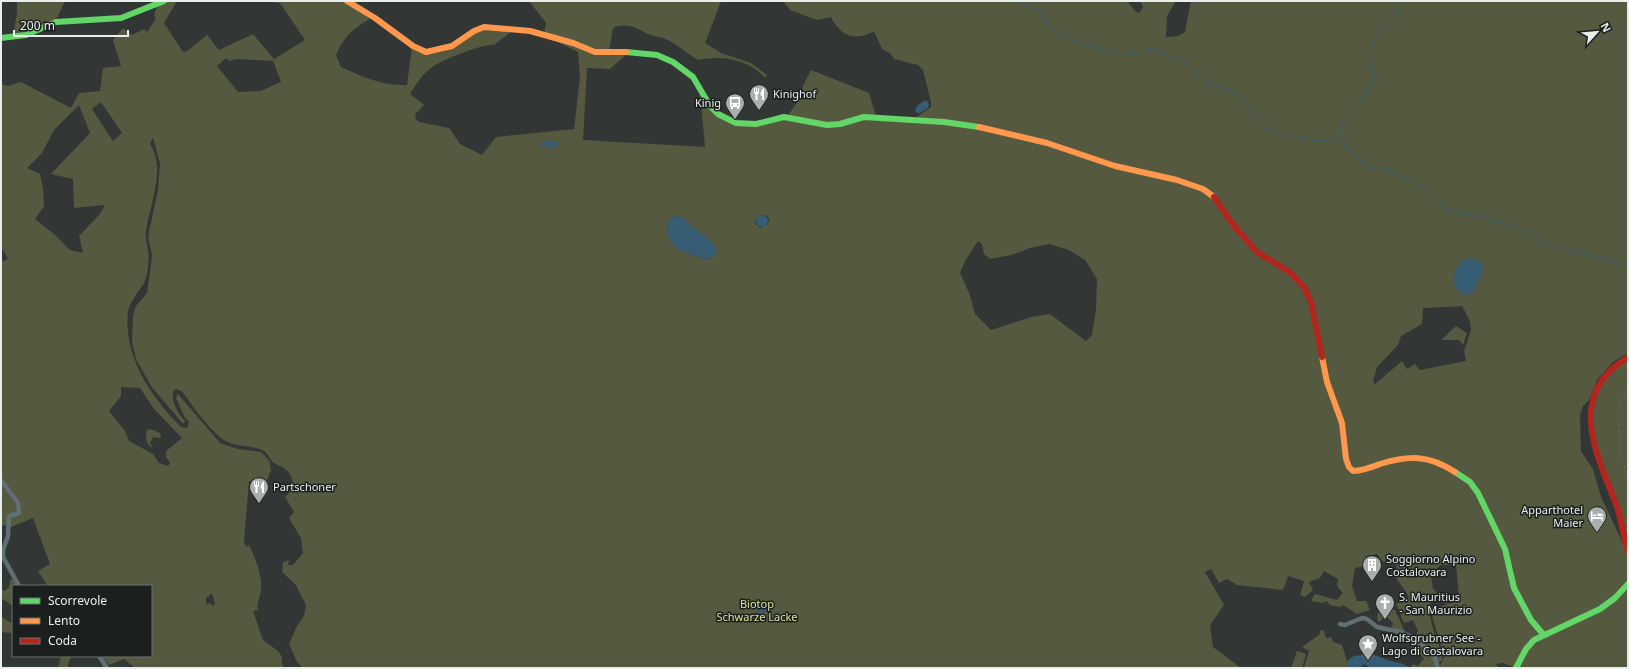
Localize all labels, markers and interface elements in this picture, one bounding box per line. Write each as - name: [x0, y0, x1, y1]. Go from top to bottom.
- scale bar: [14, 12, 128, 38]
- north arrow: [1577, 12, 1617, 52]
- text: 200 m: [20, 17, 55, 34]
- text: N: [1598, 20, 1615, 35]
- restaurant icon: Kinighof: [748, 83, 770, 111]
- place label: Kinighof: [773, 86, 818, 101]
- bus stop icon: Kinig: [724, 92, 746, 120]
- place label: Kinig: [695, 95, 721, 110]
- restaurant icon: Partschoner: [248, 476, 270, 504]
- place label: Partschoner: [273, 479, 336, 494]
- place label: Apparthotel Maier: [1521, 502, 1583, 530]
- hotel icon: Apparthotel Maier: [1586, 505, 1608, 533]
- place label: Soggiorno Alpino Costalovara: [1386, 551, 1476, 579]
- building icon: Soggiorno Alpino Costalovara: [1361, 554, 1383, 582]
- legend: [12, 585, 152, 657]
- place label: S. Mauritius - San Maurizio: [1399, 589, 1473, 617]
- text: Scorrevole: [48, 592, 107, 609]
- church icon: S. Mauritius - San Maurizio: [1374, 592, 1396, 620]
- park label: Biotop Schwarze Lacke: [716, 596, 798, 624]
- text: Lento: [48, 612, 80, 629]
- place label: Wolfsgrubner See - Lago di Costalovara: [1382, 630, 1483, 658]
- text: Coda: [48, 632, 77, 649]
- place icon: Wolfsgrubner See - Lago di Costalovara: [1357, 633, 1379, 661]

